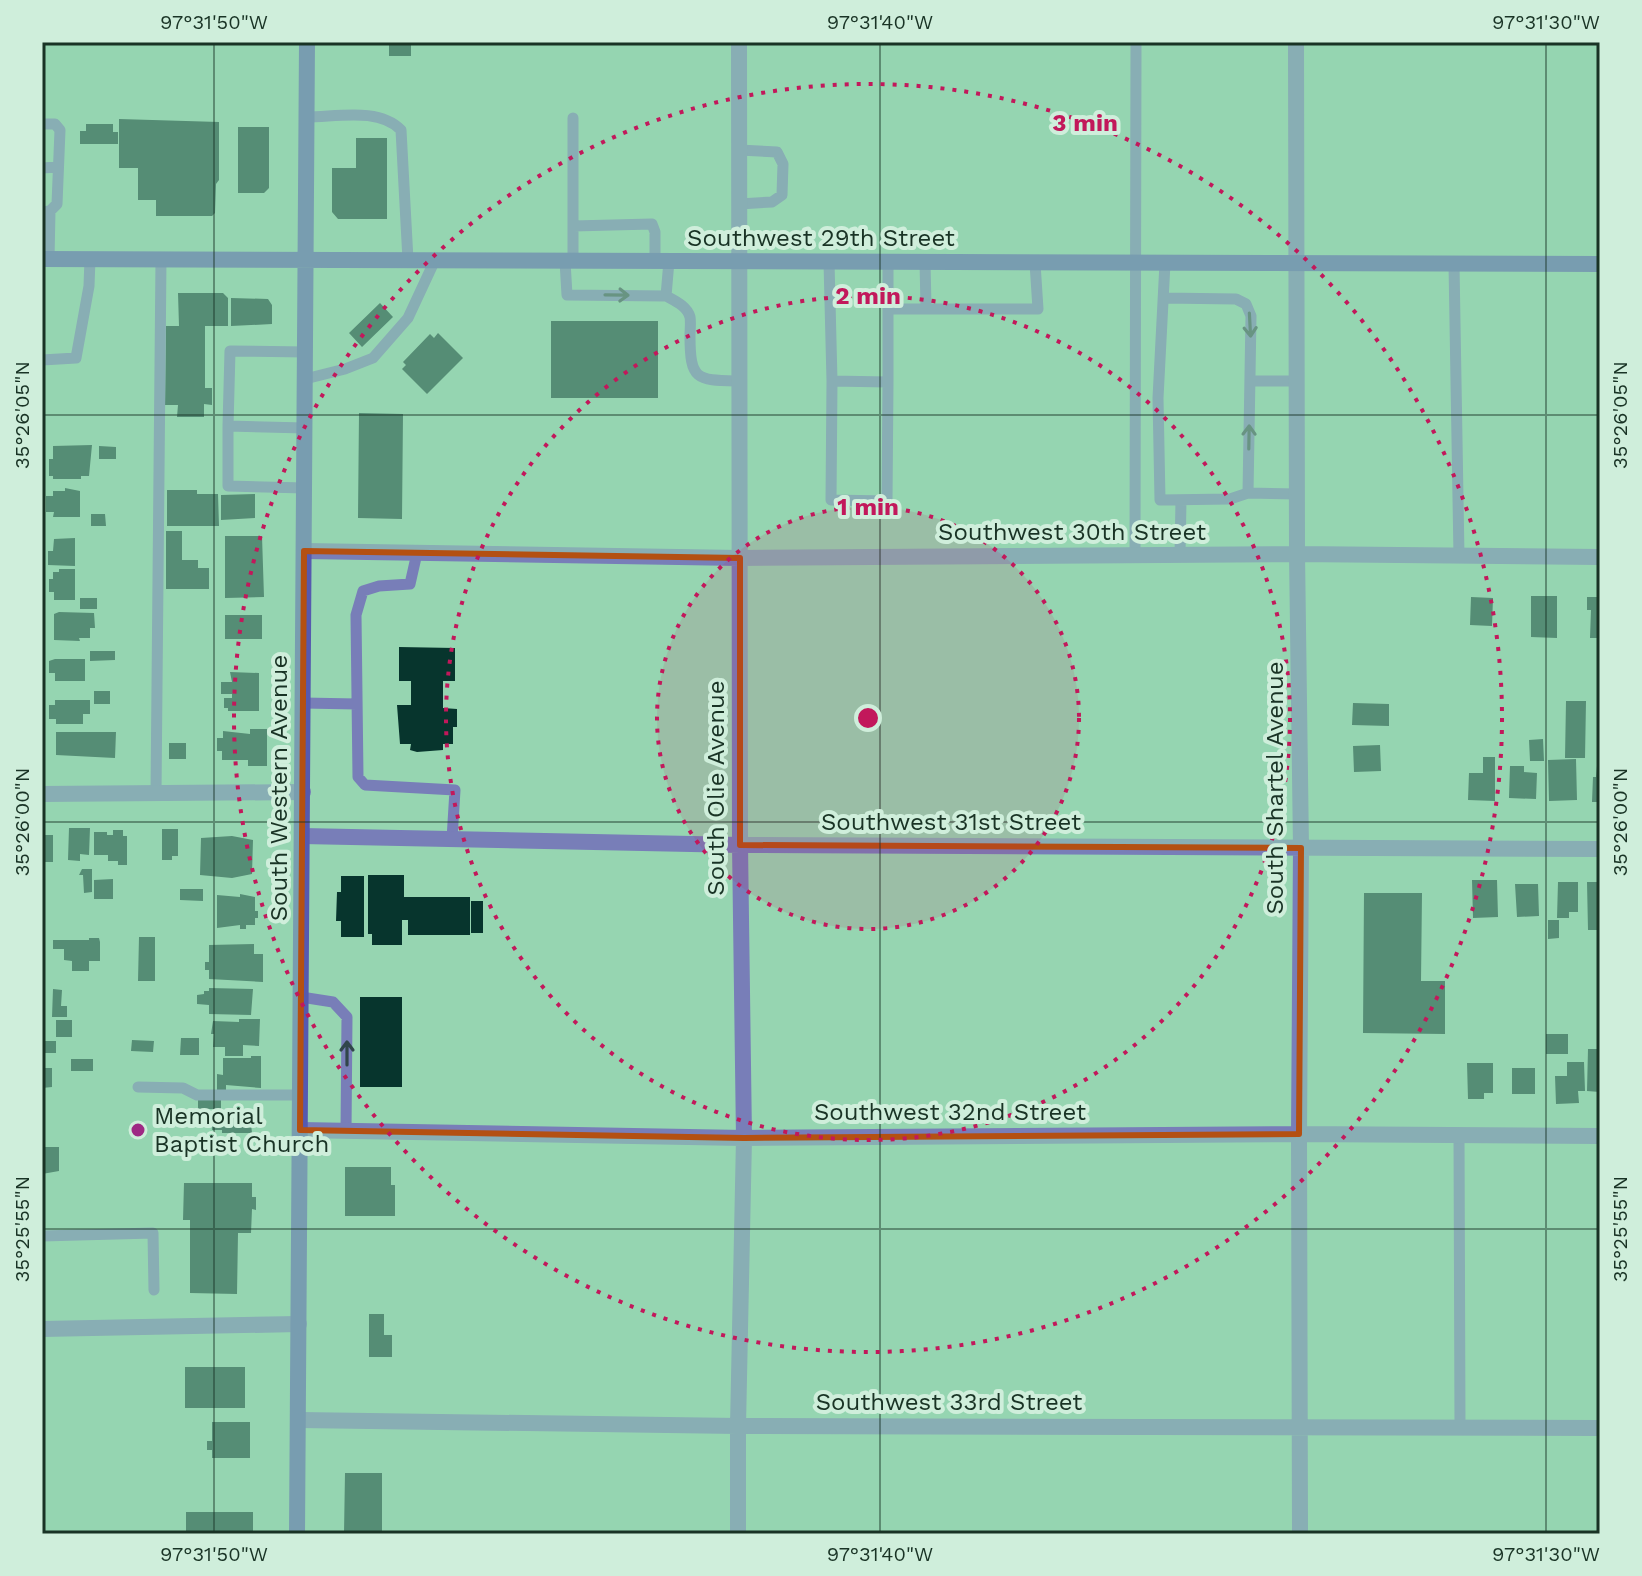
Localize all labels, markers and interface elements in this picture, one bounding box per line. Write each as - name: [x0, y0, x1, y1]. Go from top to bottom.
- text: 97°31'50"W: [160, 10, 268, 34]
- text: 97°31'40"W: [827, 10, 933, 34]
- text: 97°31'30"W: [1492, 10, 1600, 34]
- text: 3 min: [1052, 109, 1118, 137]
- street label: Southwest 29th Street: [687, 224, 955, 252]
- text: 2 min: [835, 282, 901, 310]
- one-way arrow: [603, 288, 630, 303]
- one-way arrow: [1242, 311, 1257, 338]
- text: 35°26'05"N: [10, 361, 34, 469]
- text: 35°26'05"N: [1608, 361, 1632, 469]
- one-way arrow: [1241, 424, 1257, 451]
- text: 1 min: [837, 493, 899, 521]
- street label: Southwest 30th Street: [938, 518, 1206, 546]
- street label: South Western Avenue: [265, 655, 293, 921]
- street label: South Shartel Avenue: [1261, 661, 1289, 915]
- street label: South Olie Avenue: [702, 680, 730, 896]
- centre of rings: [854, 704, 882, 732]
- text: 35°26'00"N: [10, 768, 34, 876]
- text: 35°26'00"N: [1608, 768, 1632, 876]
- street label: Southwest 31st Street: [821, 808, 1081, 836]
- one-way arrow: [339, 1040, 355, 1067]
- street label: Southwest 32nd Street: [814, 1098, 1086, 1126]
- place label: Memorial Baptist Church: [154, 1102, 329, 1158]
- marker: Memorial Baptist Church: [129, 1121, 147, 1139]
- text: 35°25'55"N: [10, 1176, 34, 1282]
- text: 35°25'55"N: [1608, 1176, 1632, 1282]
- street label: Southwest 33rd Street: [816, 1388, 1082, 1416]
- text: 97°31'50"W: [160, 1542, 268, 1566]
- text: 97°31'40"W: [827, 1542, 933, 1566]
- text: 97°31'30"W: [1492, 1542, 1600, 1566]

